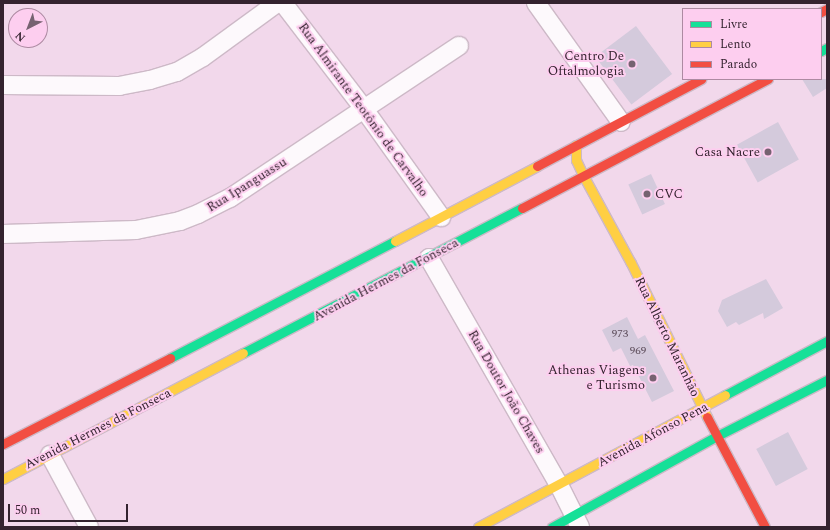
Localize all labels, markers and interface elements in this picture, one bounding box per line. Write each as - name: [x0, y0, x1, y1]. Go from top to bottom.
- north arrow: [8, 8, 48, 48]
- legend: [682, 8, 822, 80]
- text: Livre: [720, 15, 748, 34]
- street label: Rua Almirante Teotônio de Carvalho: [295, 20, 431, 200]
- text: N: [11, 27, 29, 46]
- text: Lento: [720, 35, 751, 54]
- place label: Centro De Oftalmologia: [548, 49, 624, 80]
- text: Parado: [720, 55, 757, 74]
- marker: Centro De Oftalmologia: [627, 59, 637, 69]
- place label: Casa Nacre: [695, 144, 760, 160]
- marker: Casa Nacre: [763, 147, 773, 157]
- street label: Rua Ipanguassu: [204, 154, 290, 216]
- place label: CVC: [655, 186, 683, 202]
- marker: CVC: [642, 189, 652, 199]
- street label: Avenida Hermes da Fonseca: [311, 235, 461, 325]
- street label: Rua Alberto Maranhão: [631, 274, 703, 400]
- house number: 973: [612, 327, 628, 341]
- street label: Rua Doutor João Chaves: [464, 328, 548, 456]
- house number: 969: [630, 344, 646, 358]
- place label: Athenas Viagens e Turismo: [548, 363, 645, 394]
- marker: Athenas Viagens e Turismo: [648, 373, 658, 383]
- street label: Avenida Hermes da Fonseca: [22, 385, 174, 473]
- street label: Avenida Afonso Pena: [595, 399, 711, 471]
- scale bar: [10, 496, 130, 522]
- text: 50 m: [15, 501, 40, 520]

